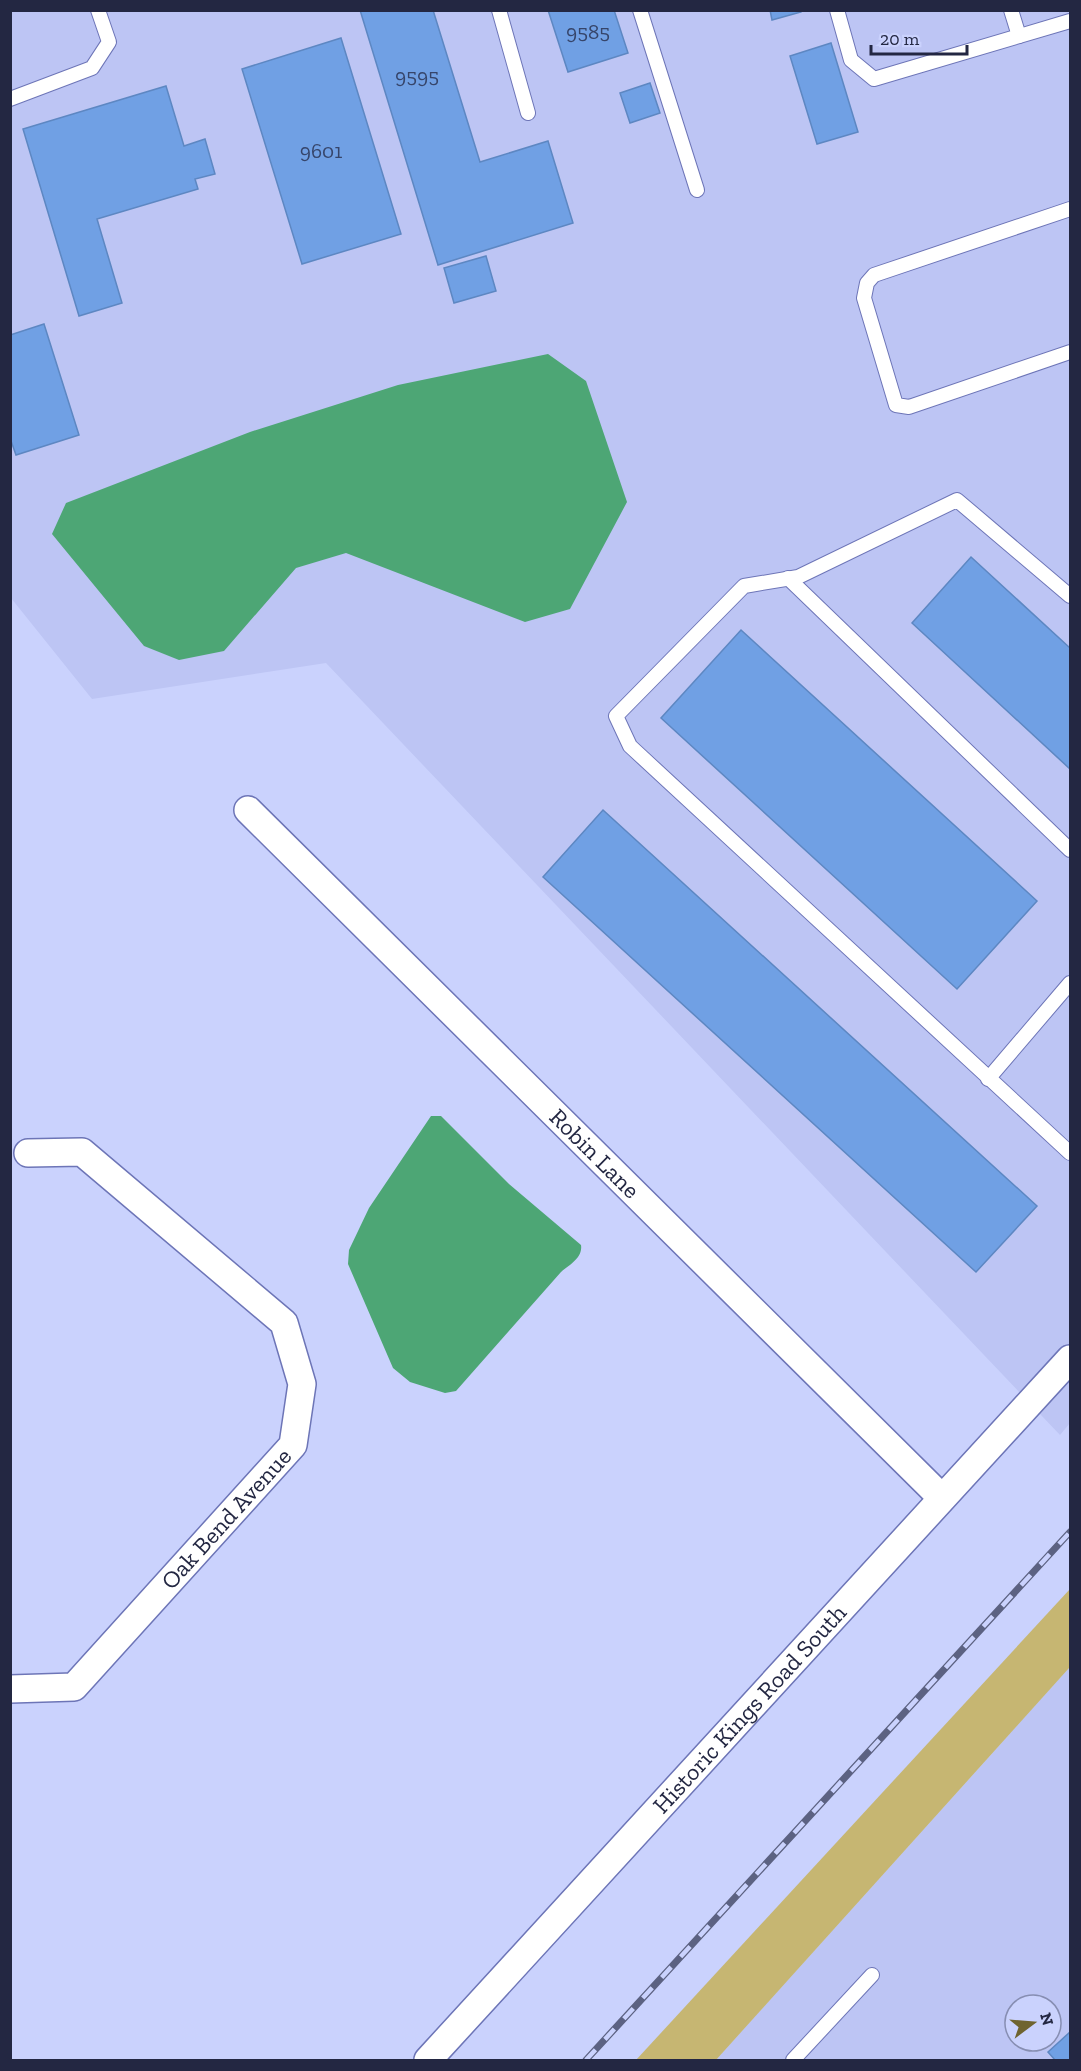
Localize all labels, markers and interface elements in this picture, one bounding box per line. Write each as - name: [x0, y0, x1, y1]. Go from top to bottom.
- scale bar: [871, 18, 967, 56]
- house number: 9585: [566, 19, 610, 44]
- text: 20 m: [880, 28, 920, 50]
- house number: 9595: [395, 63, 439, 88]
- house number: 9601: [300, 138, 342, 163]
- street label: Robin Lane: [544, 1102, 646, 1204]
- street label: Oak Bend Avenue: [155, 1442, 297, 1595]
- street label: Historic Kings Road South: [646, 1598, 852, 1819]
- north arrow: [1003, 1993, 1063, 2053]
- text: N: [1036, 2011, 1058, 2027]

